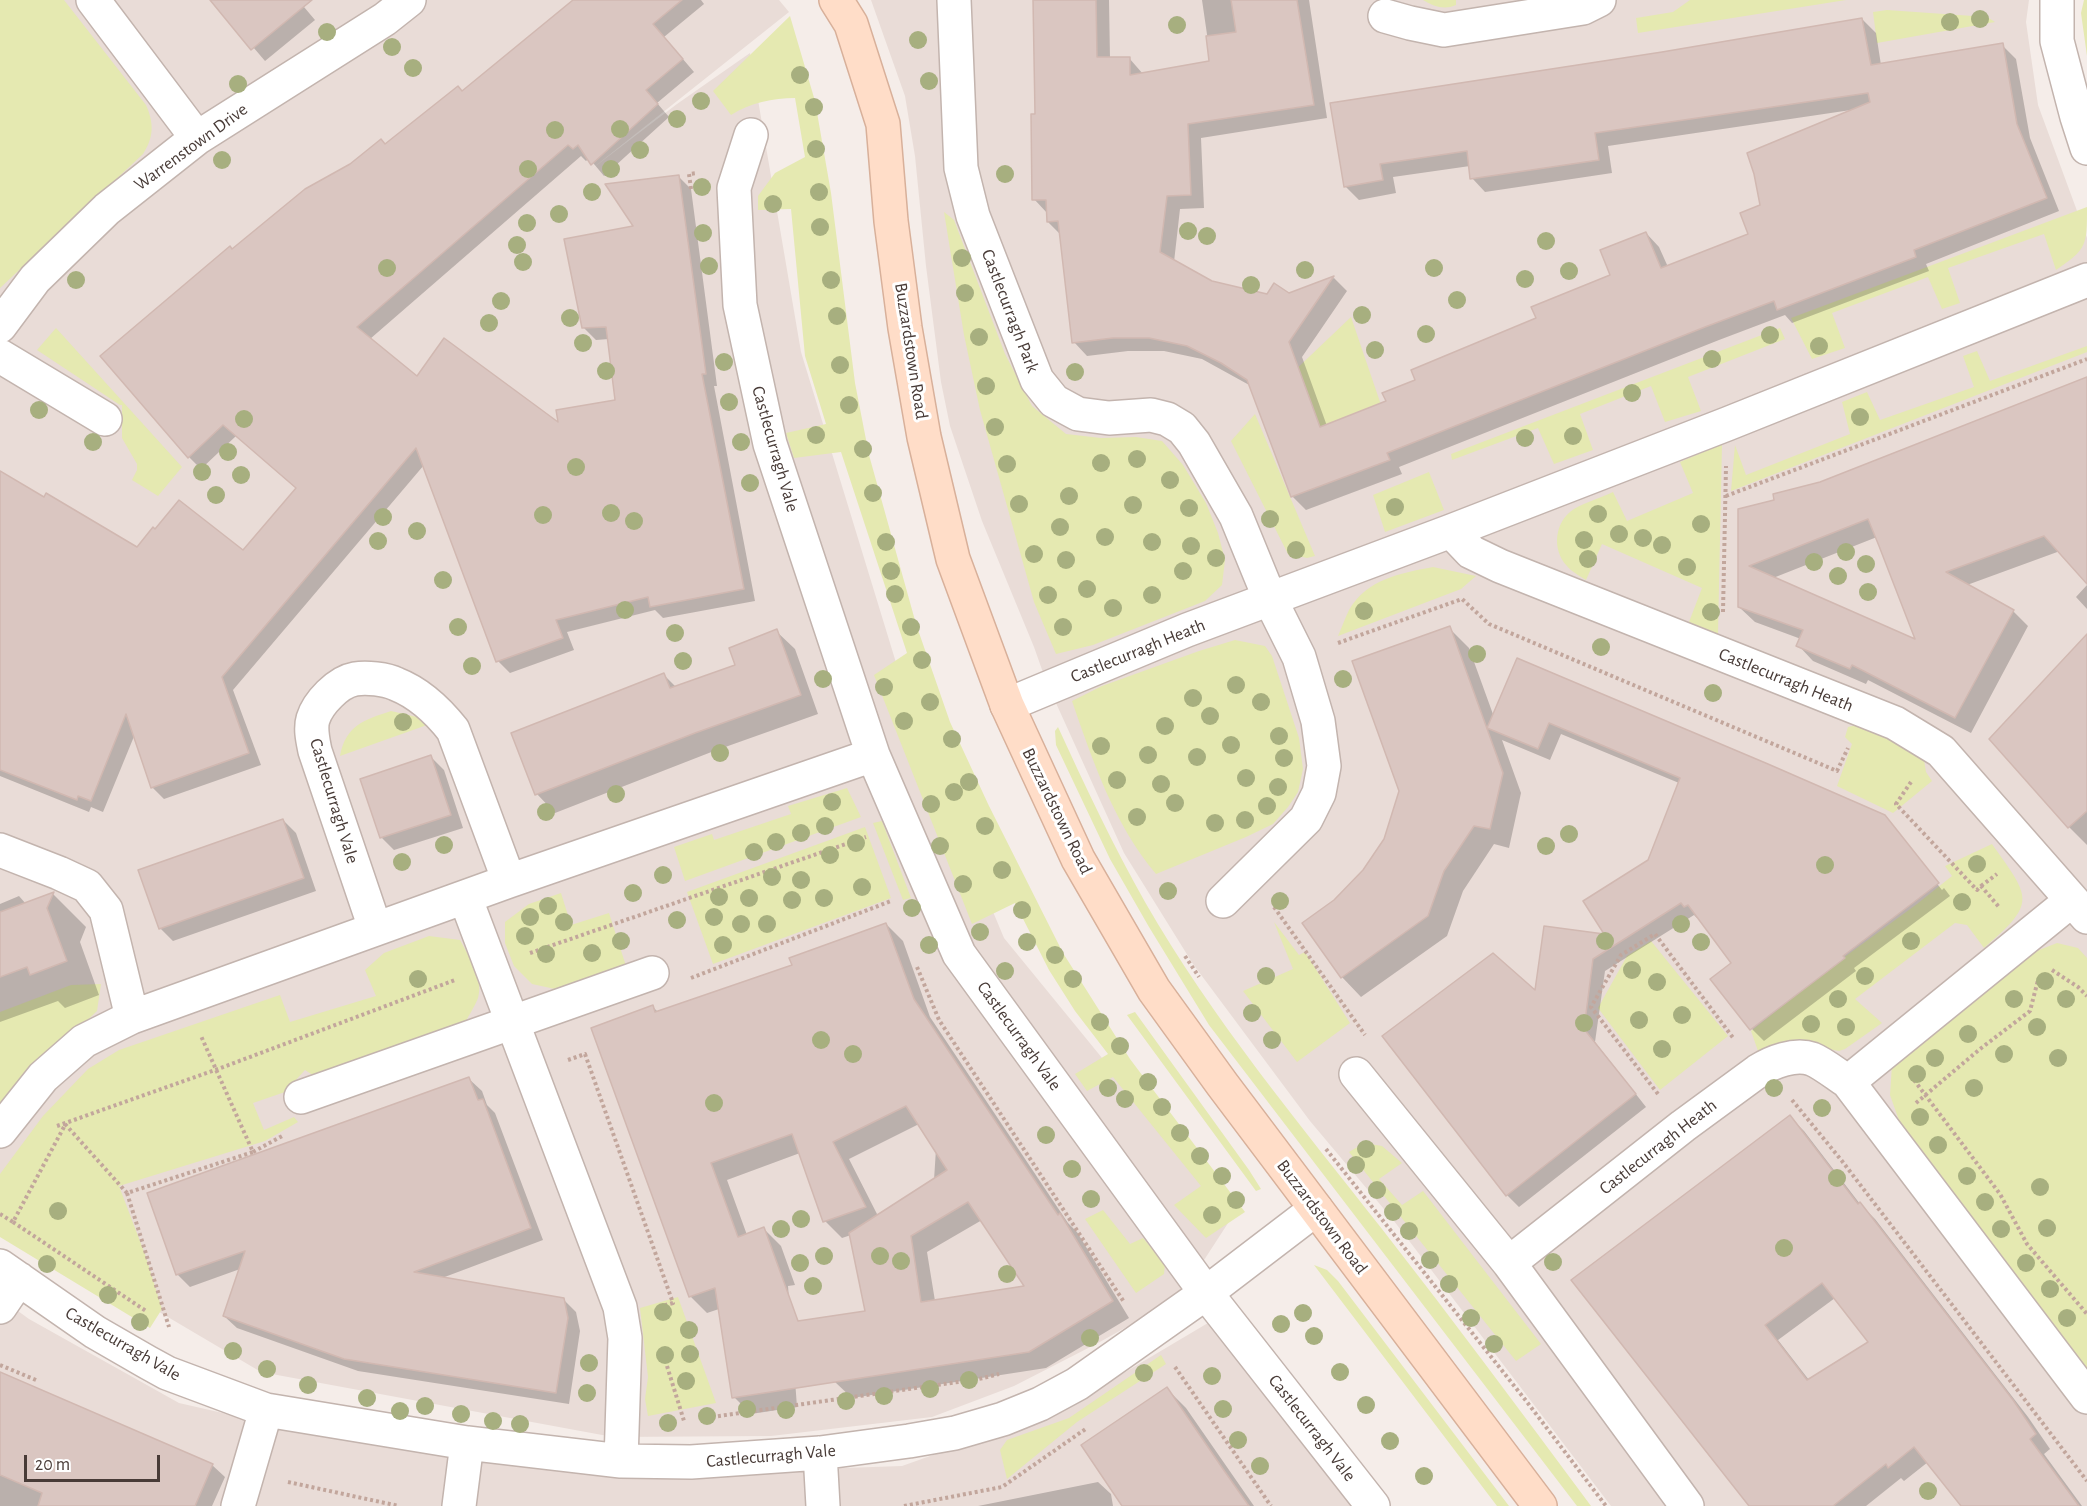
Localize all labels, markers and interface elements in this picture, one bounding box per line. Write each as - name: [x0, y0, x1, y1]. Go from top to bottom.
- street label: Warrenstown Drive: [130, 99, 252, 195]
- street label: Castlecurragh Park: [977, 246, 1043, 376]
- street label: Buzzardstown Road: [890, 281, 932, 421]
- street label: Castlecurragh Vale: [747, 384, 803, 514]
- street label: Castlecurragh Heath: [1068, 614, 1208, 688]
- street label: Castlecurragh Heath: [1716, 643, 1856, 717]
- street label: Castlecurragh Vale: [305, 736, 363, 866]
- street label: Buzzardstown Road: [1017, 744, 1097, 878]
- street label: Castlecurragh Vale: [972, 977, 1066, 1095]
- street label: Castlecurragh Heath: [1595, 1094, 1721, 1200]
- street label: Buzzardstown Road: [1272, 1155, 1372, 1279]
- street label: Castlecurragh Vale: [61, 1302, 185, 1386]
- street label: Castlecurragh Vale: [1264, 1370, 1360, 1486]
- street label: Castlecurragh Vale: [705, 1440, 837, 1472]
- scale bar: [27, 1443, 164, 1481]
- text: 20 m: [35, 1456, 70, 1474]

